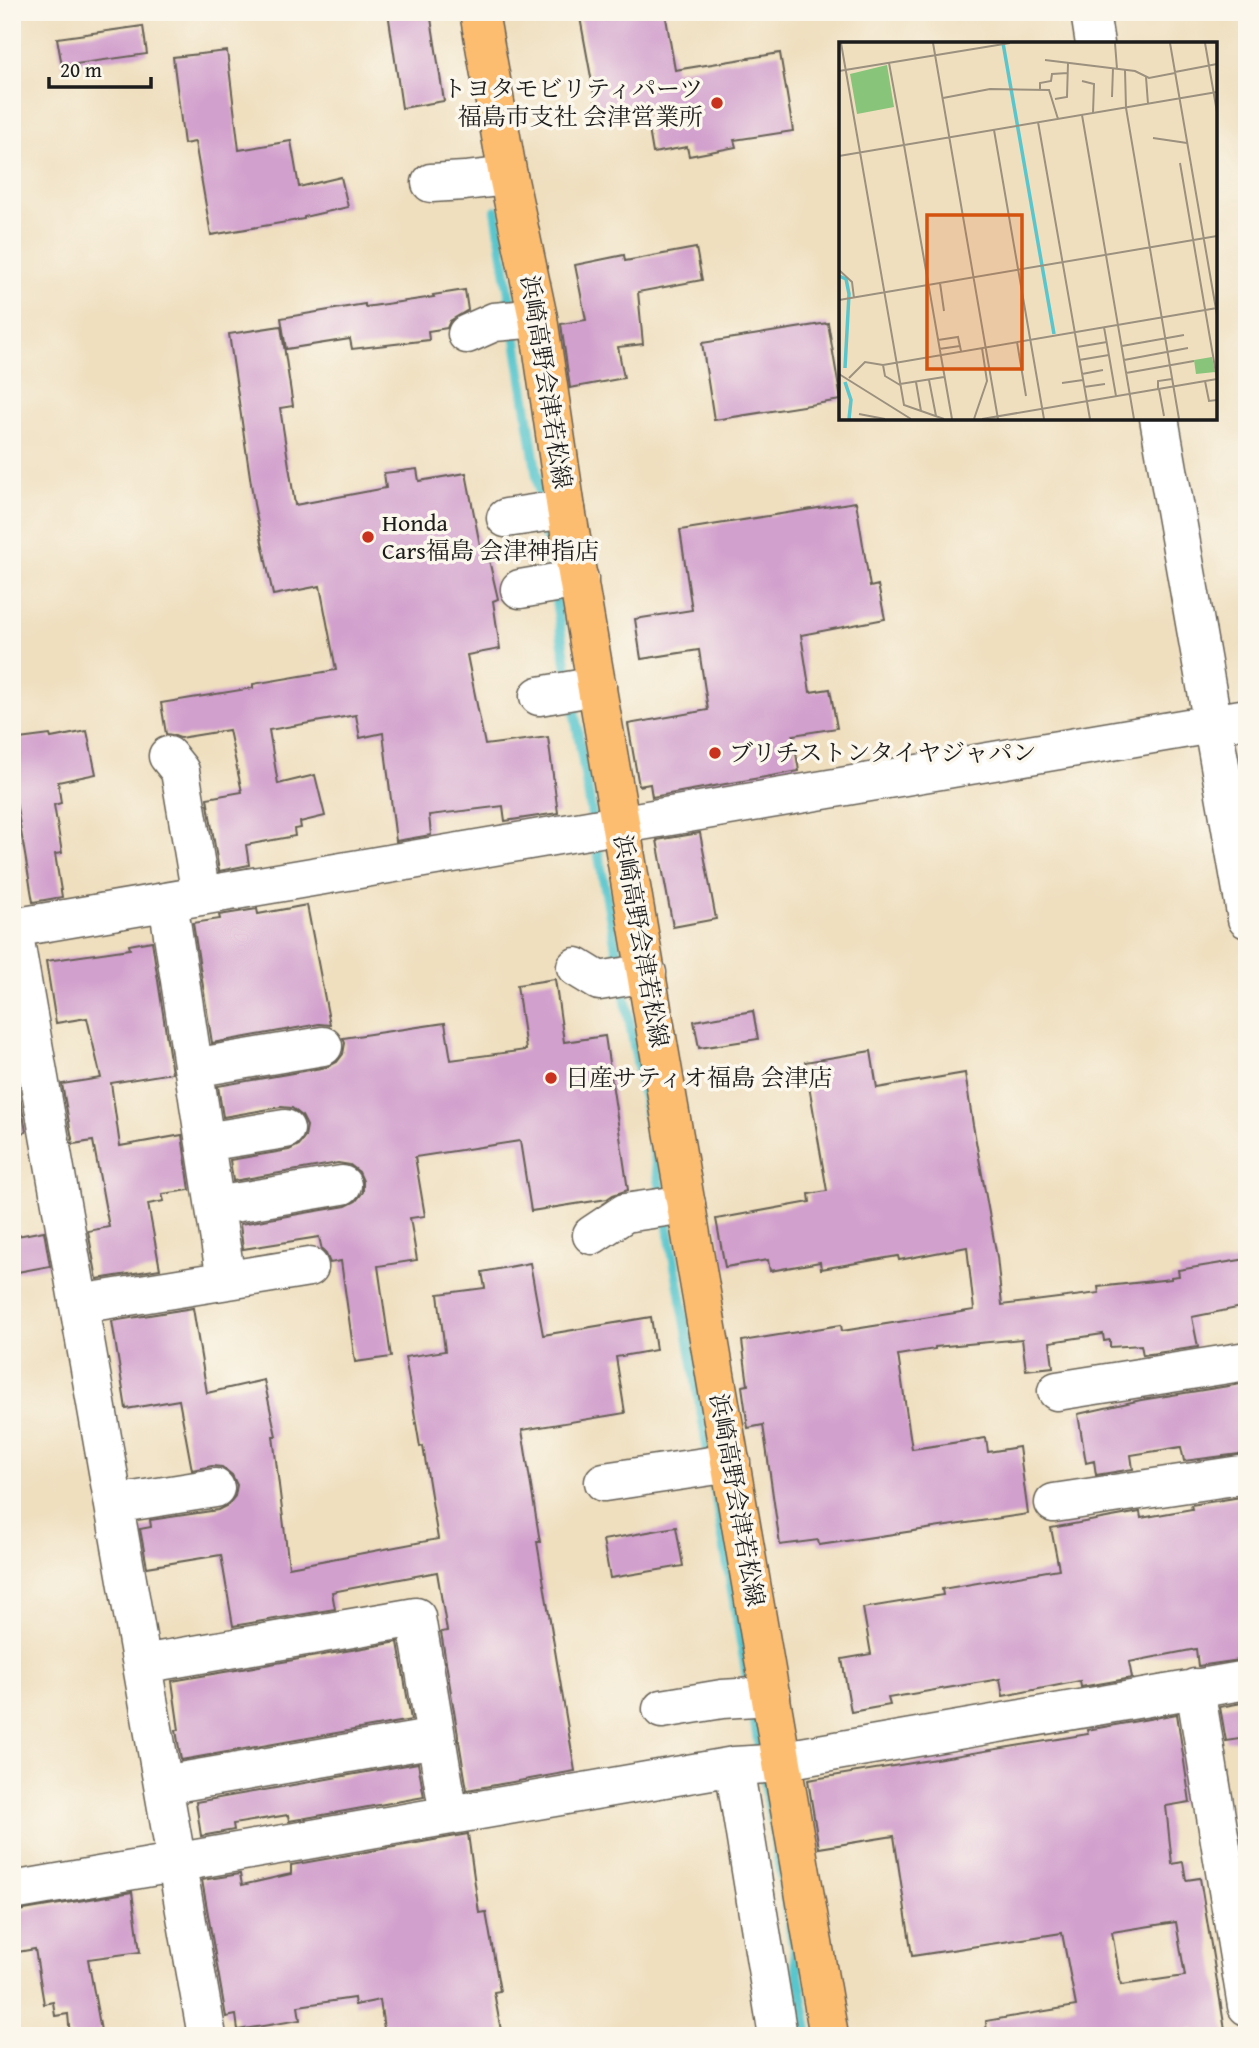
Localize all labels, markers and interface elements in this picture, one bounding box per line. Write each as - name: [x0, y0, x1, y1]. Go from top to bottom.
- inset map: [839, 42, 1217, 420]
- scale bar: [49, 46, 150, 90]
- text: 20 m: [60, 54, 102, 85]
- place label: トヨタモビリティパーツ 福島市支社 会津営業所: [442, 71, 703, 134]
- marker: トヨタモビリティパーツ 福島市支社 会津営業所: [709, 95, 725, 111]
- street label: 浜崎高野会津若松線: [512, 273, 581, 491]
- place label: Honda Cars福島 会津神指店: [382, 505, 599, 568]
- marker: Honda Cars福島 会津神指店: [360, 529, 376, 545]
- place label: ブリチストンタイヤジャパン: [729, 735, 1036, 770]
- marker: ブリチストンタイヤジャパン: [707, 745, 723, 761]
- street label: 浜崎高野会津若松線: [606, 832, 677, 1050]
- place label: 日産サティオ福島 会津店: [565, 1060, 832, 1095]
- marker: 日産サティオ福島 会津店: [543, 1070, 559, 1086]
- street label: 浜崎高野会津若松線: [702, 1391, 773, 1609]

